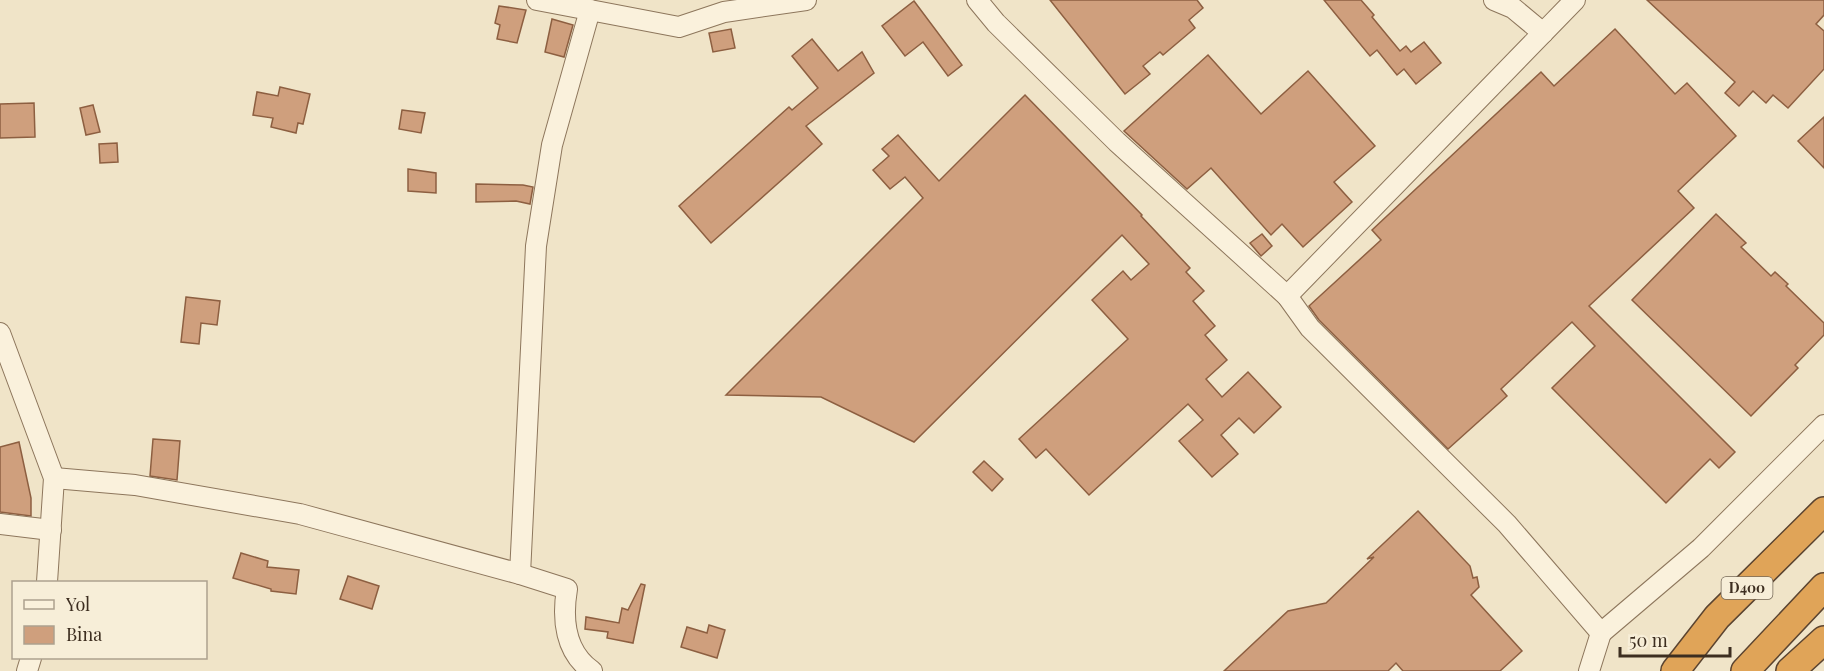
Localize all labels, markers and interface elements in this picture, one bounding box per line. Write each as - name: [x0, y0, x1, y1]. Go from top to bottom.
- road number: D400: [1722, 577, 1772, 599]
- legend: [12, 581, 207, 659]
- text: Yol: [65, 592, 90, 616]
- scale bar: [1620, 620, 1730, 658]
- text: Bina: [66, 622, 102, 646]
- text: 50 m: [1629, 628, 1668, 652]

